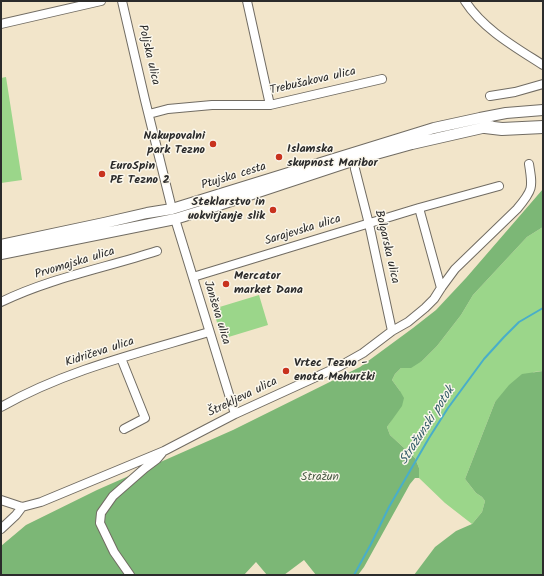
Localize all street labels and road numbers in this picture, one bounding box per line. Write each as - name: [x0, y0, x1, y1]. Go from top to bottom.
- street label: Poljska ulica: [134, 23, 162, 87]
- street label: Trebušakova ulica: [269, 65, 357, 99]
- street label: Ptujska cesta: [200, 160, 268, 194]
- street label: Bolgarska ulica: [371, 209, 401, 285]
- street label: Sarajevska ulica: [263, 213, 343, 249]
- street label: Prvomajska ulica: [33, 245, 117, 283]
- street label: Janševa ulica: [199, 279, 233, 347]
- street label: Kidričeva ulica: [64, 335, 136, 371]
- street label: Štrekljeva ulica: [206, 375, 280, 421]

